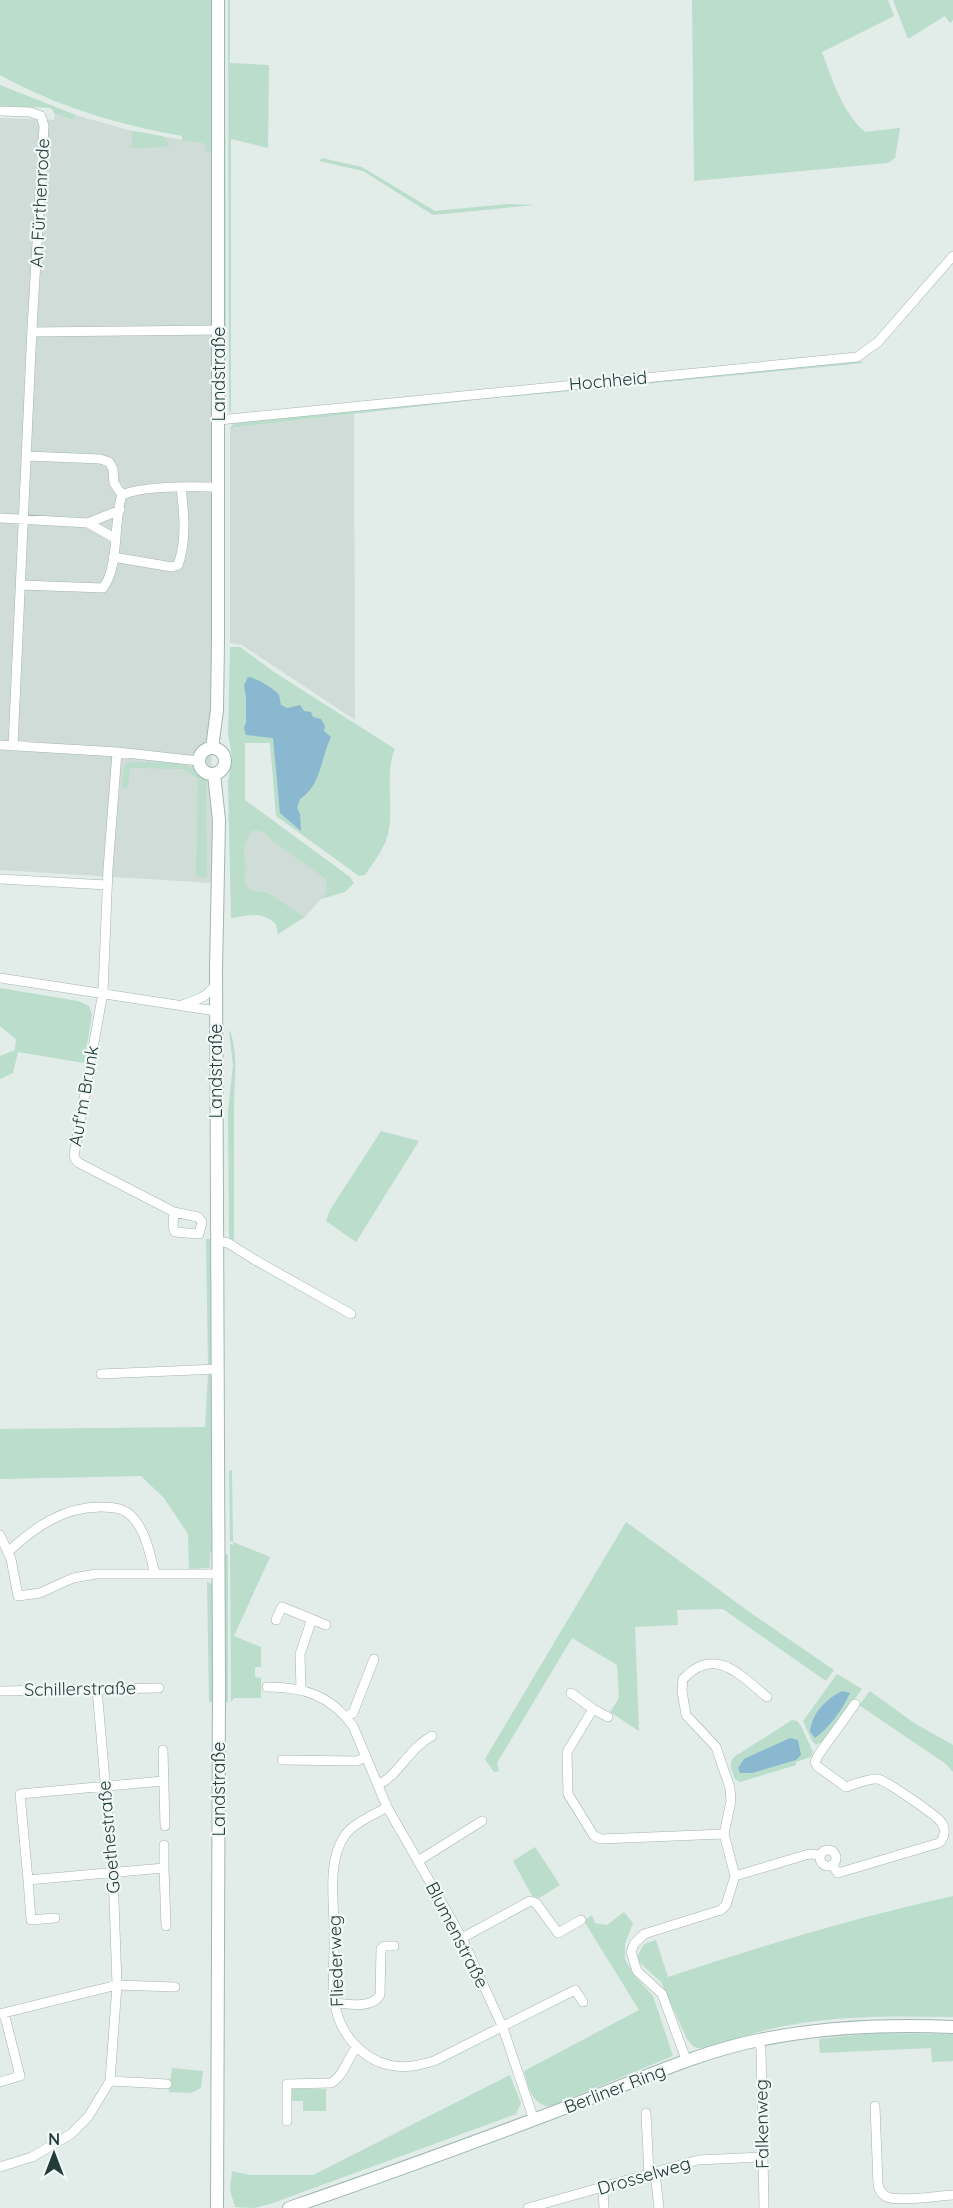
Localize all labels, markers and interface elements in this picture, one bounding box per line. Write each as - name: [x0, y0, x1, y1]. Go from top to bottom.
- street label: An Fürthenrode: [25, 138, 54, 268]
- street label: Landstraße: [207, 326, 230, 422]
- street label: Hochheid: [568, 366, 648, 395]
- street label: Landstraße: [204, 1023, 227, 1119]
- street label: Auf'm Brunk: [63, 1044, 104, 1148]
- street label: Schillerstraße: [24, 1676, 136, 1701]
- street label: Landstraße: [207, 1741, 230, 1837]
- street label: Goethestraße: [92, 1780, 125, 1894]
- street label: Blumenstraße: [421, 1878, 494, 1992]
- street label: Fliederweg: [322, 1915, 349, 2007]
- street label: Berliner Ring: [561, 2059, 669, 2118]
- street label: Falkenweg: [749, 2079, 774, 2169]
- north arrow: [24, 2124, 84, 2184]
- text: N: [48, 2129, 60, 2149]
- street label: Drosselweg: [594, 2151, 693, 2200]

